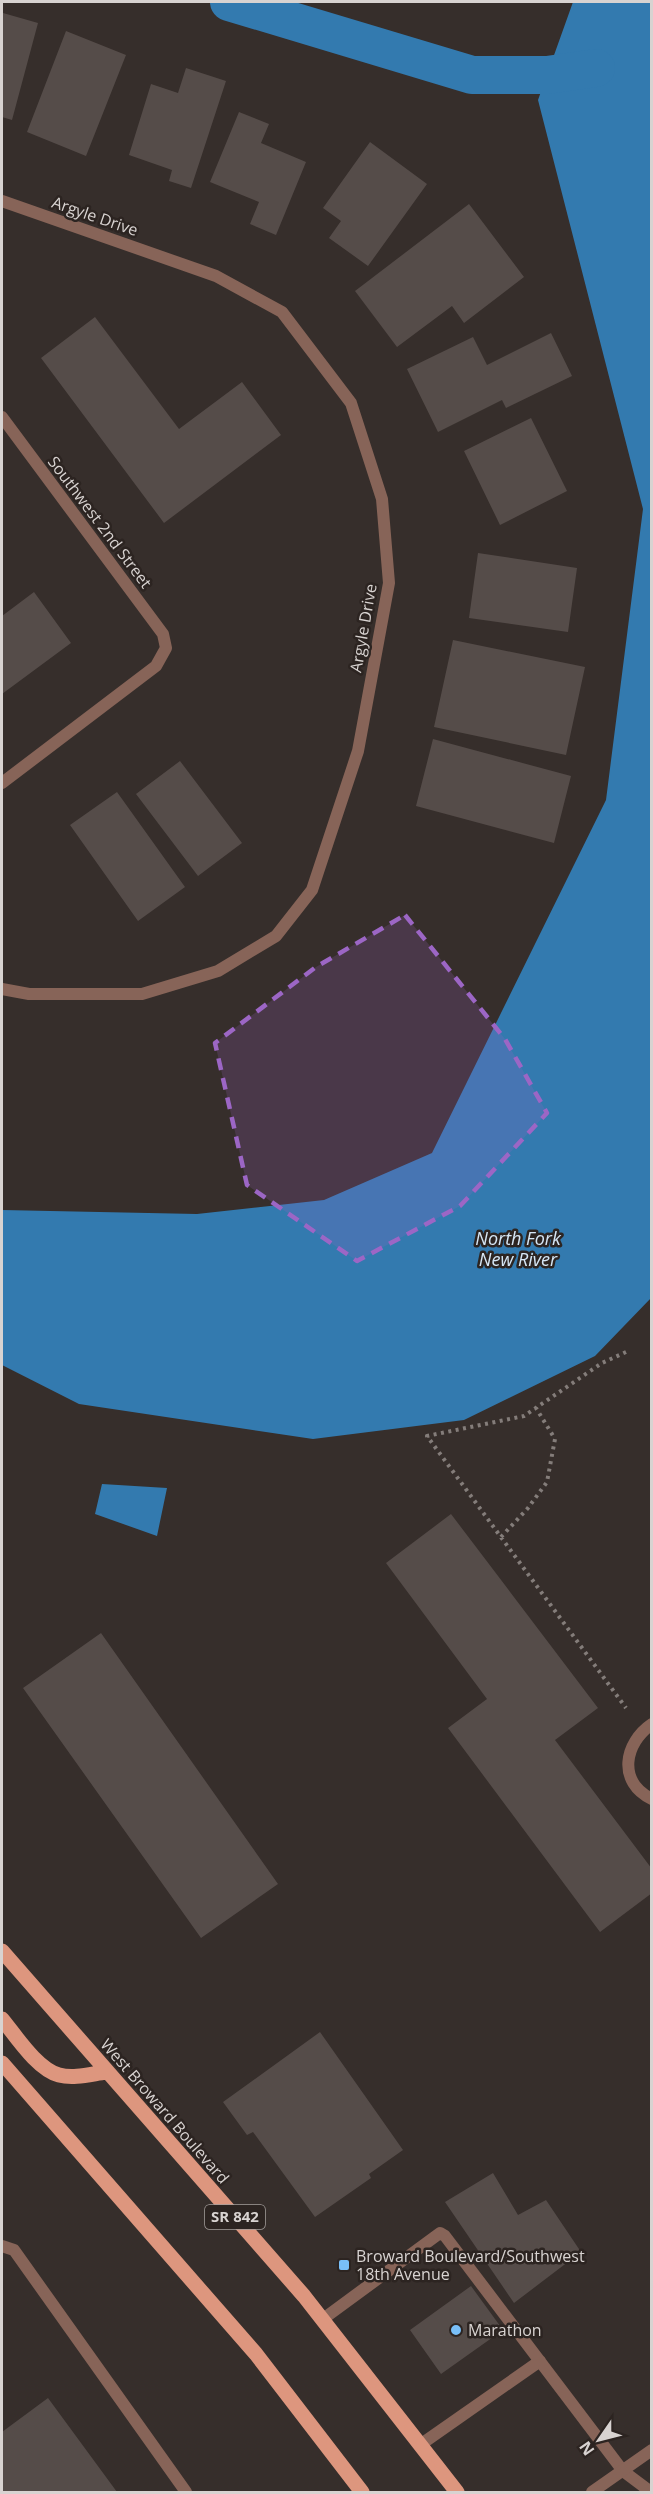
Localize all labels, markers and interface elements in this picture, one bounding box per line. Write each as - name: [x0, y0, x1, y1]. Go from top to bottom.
- street label: Argyle Drive: [49, 191, 141, 241]
- street label: Southwest 2nd Street: [43, 451, 157, 593]
- street label: Argyle Drive: [344, 582, 382, 674]
- water label: North Fork New River: [475, 1226, 562, 1271]
- street label: West Broward Boulevard: [96, 2034, 234, 2188]
- road number: SR 842: [205, 2205, 265, 2229]
- place label: Broward Boulevard/Southwest 18th Avenue: [356, 2245, 585, 2285]
- marker: Broward Boulevard/Southwest 18th Avenue: [337, 2258, 351, 2272]
- place label: Marathon: [468, 2319, 542, 2341]
- marker: Marathon: [449, 2323, 463, 2337]
- north arrow: [569, 2410, 629, 2470]
- text: N: [574, 2437, 599, 2460]

